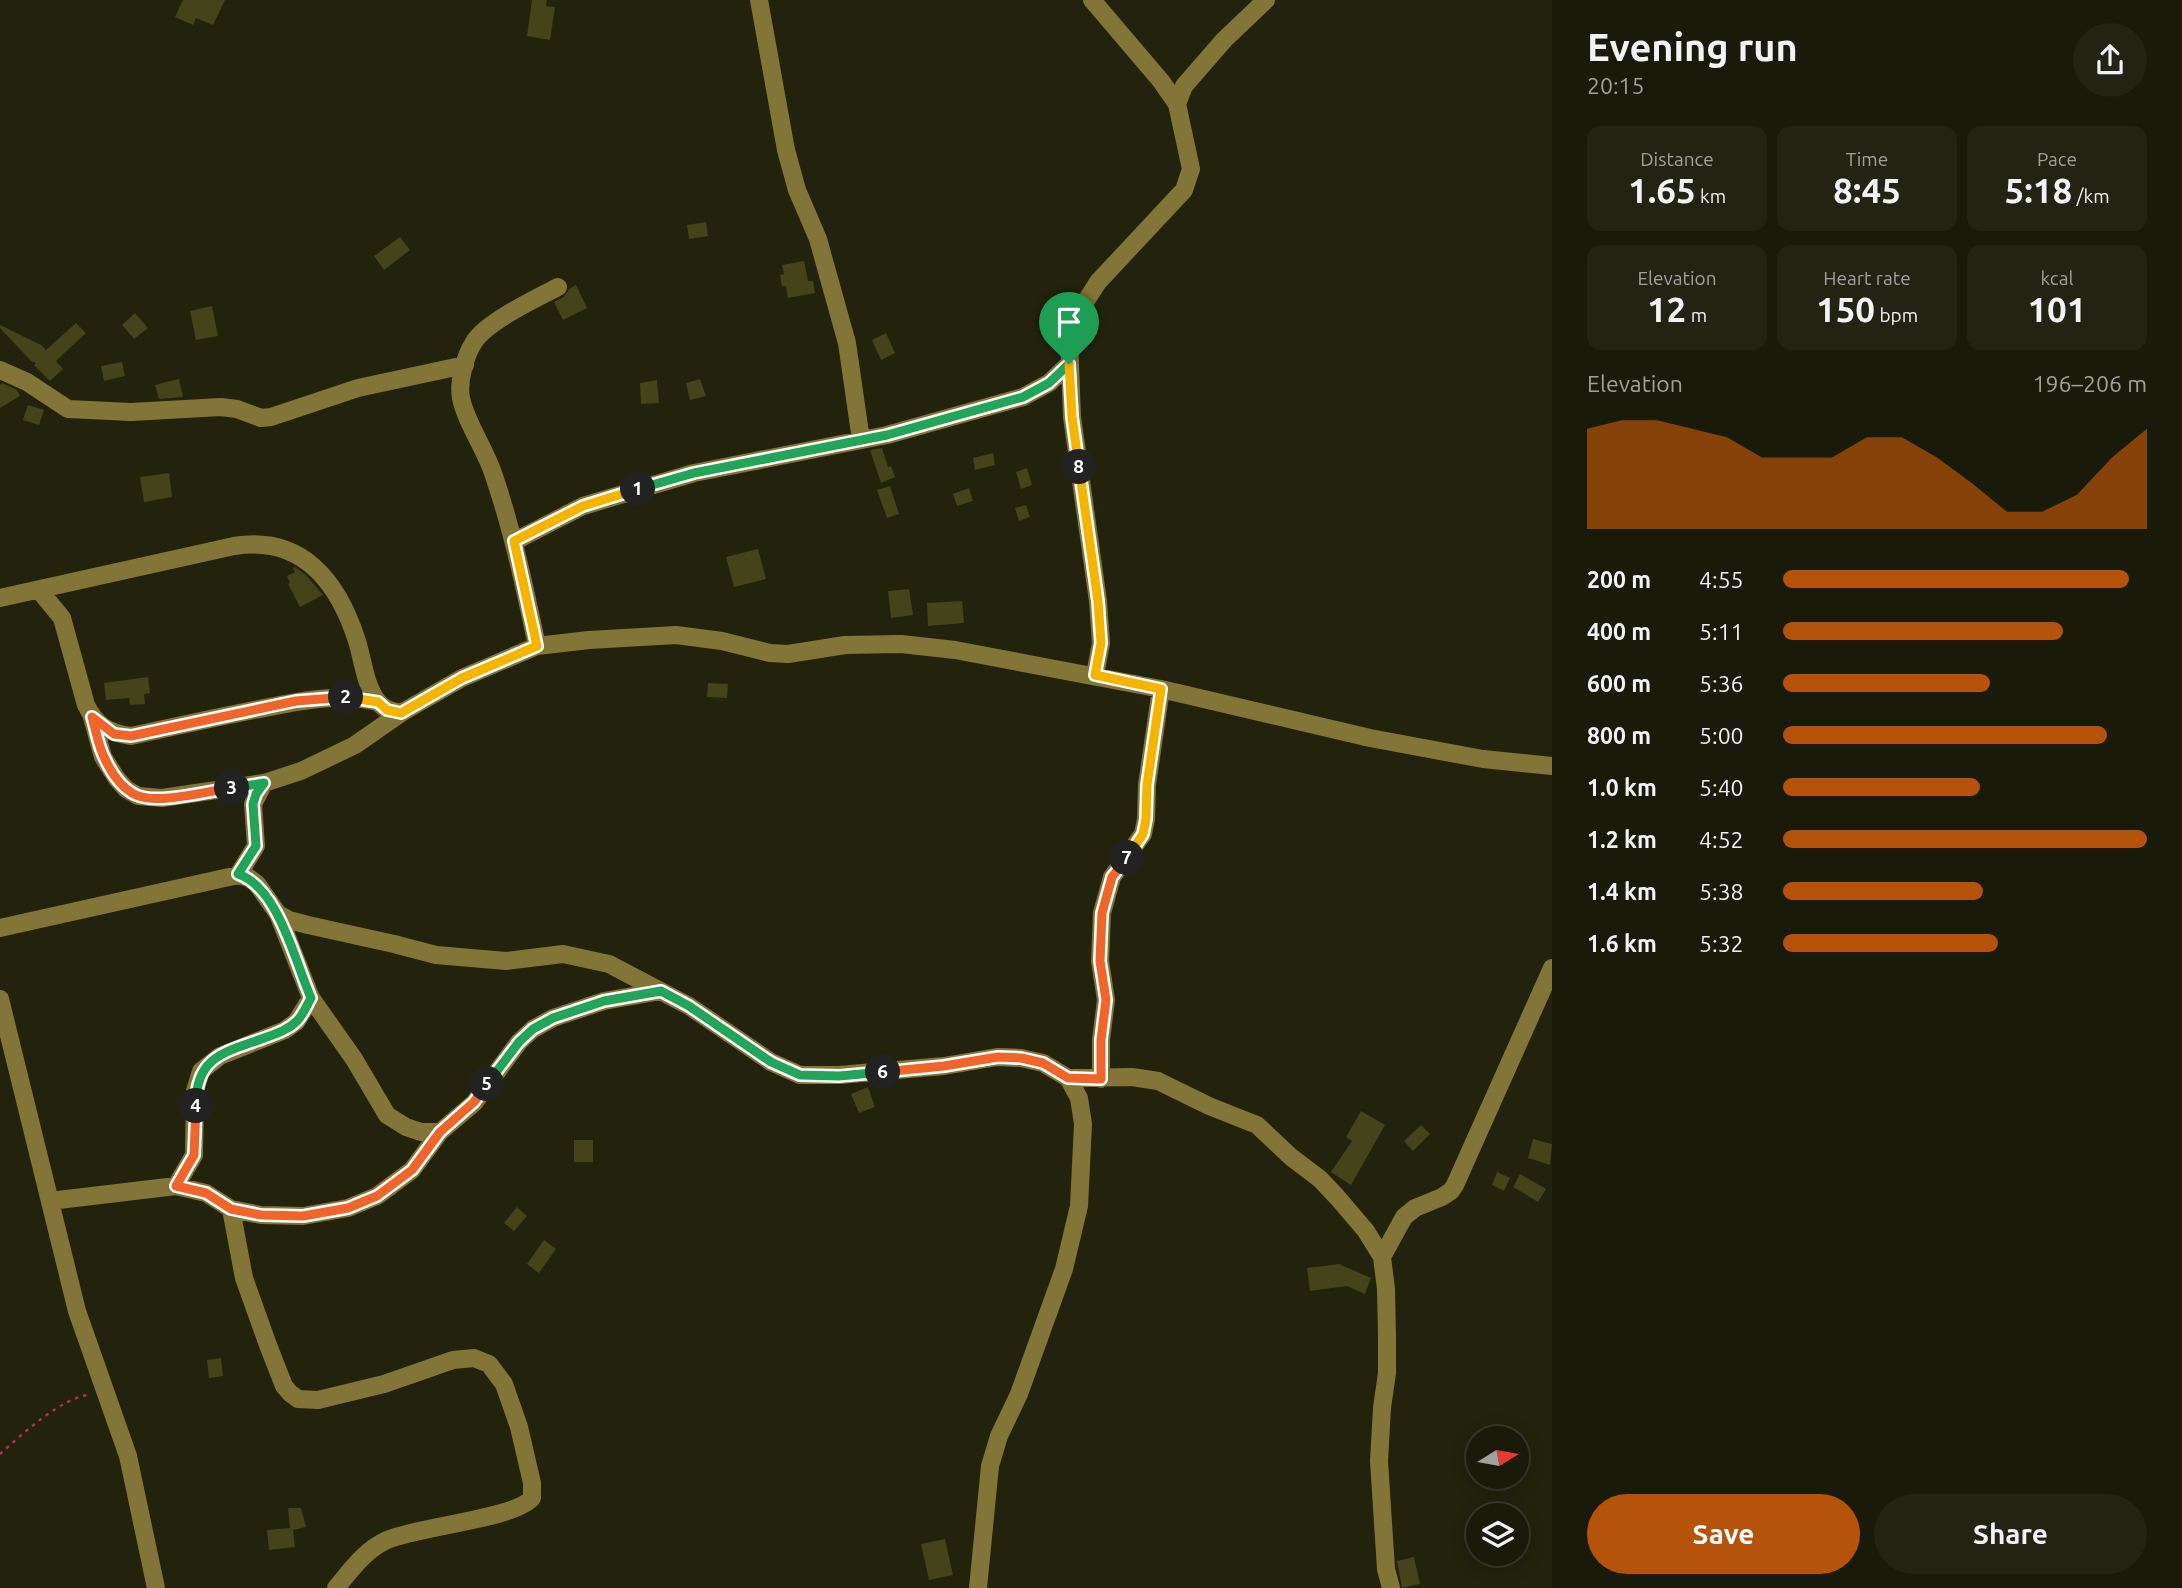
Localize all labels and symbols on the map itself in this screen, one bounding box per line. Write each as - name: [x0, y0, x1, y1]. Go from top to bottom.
- pin: [1039, 292, 1099, 364]
- pin: 8: [1062, 449, 1096, 484]
- pin: 1: [620, 472, 656, 506]
- pin: 2: [328, 680, 364, 714]
- pin: 3: [215, 770, 250, 806]
- pin: 7: [1110, 840, 1144, 876]
- pin: 6: [866, 1054, 900, 1090]
- pin: 5: [470, 1066, 504, 1102]
- pin: 4: [178, 1088, 214, 1124]
- north arrow: [1466, 1426, 1530, 1489]

